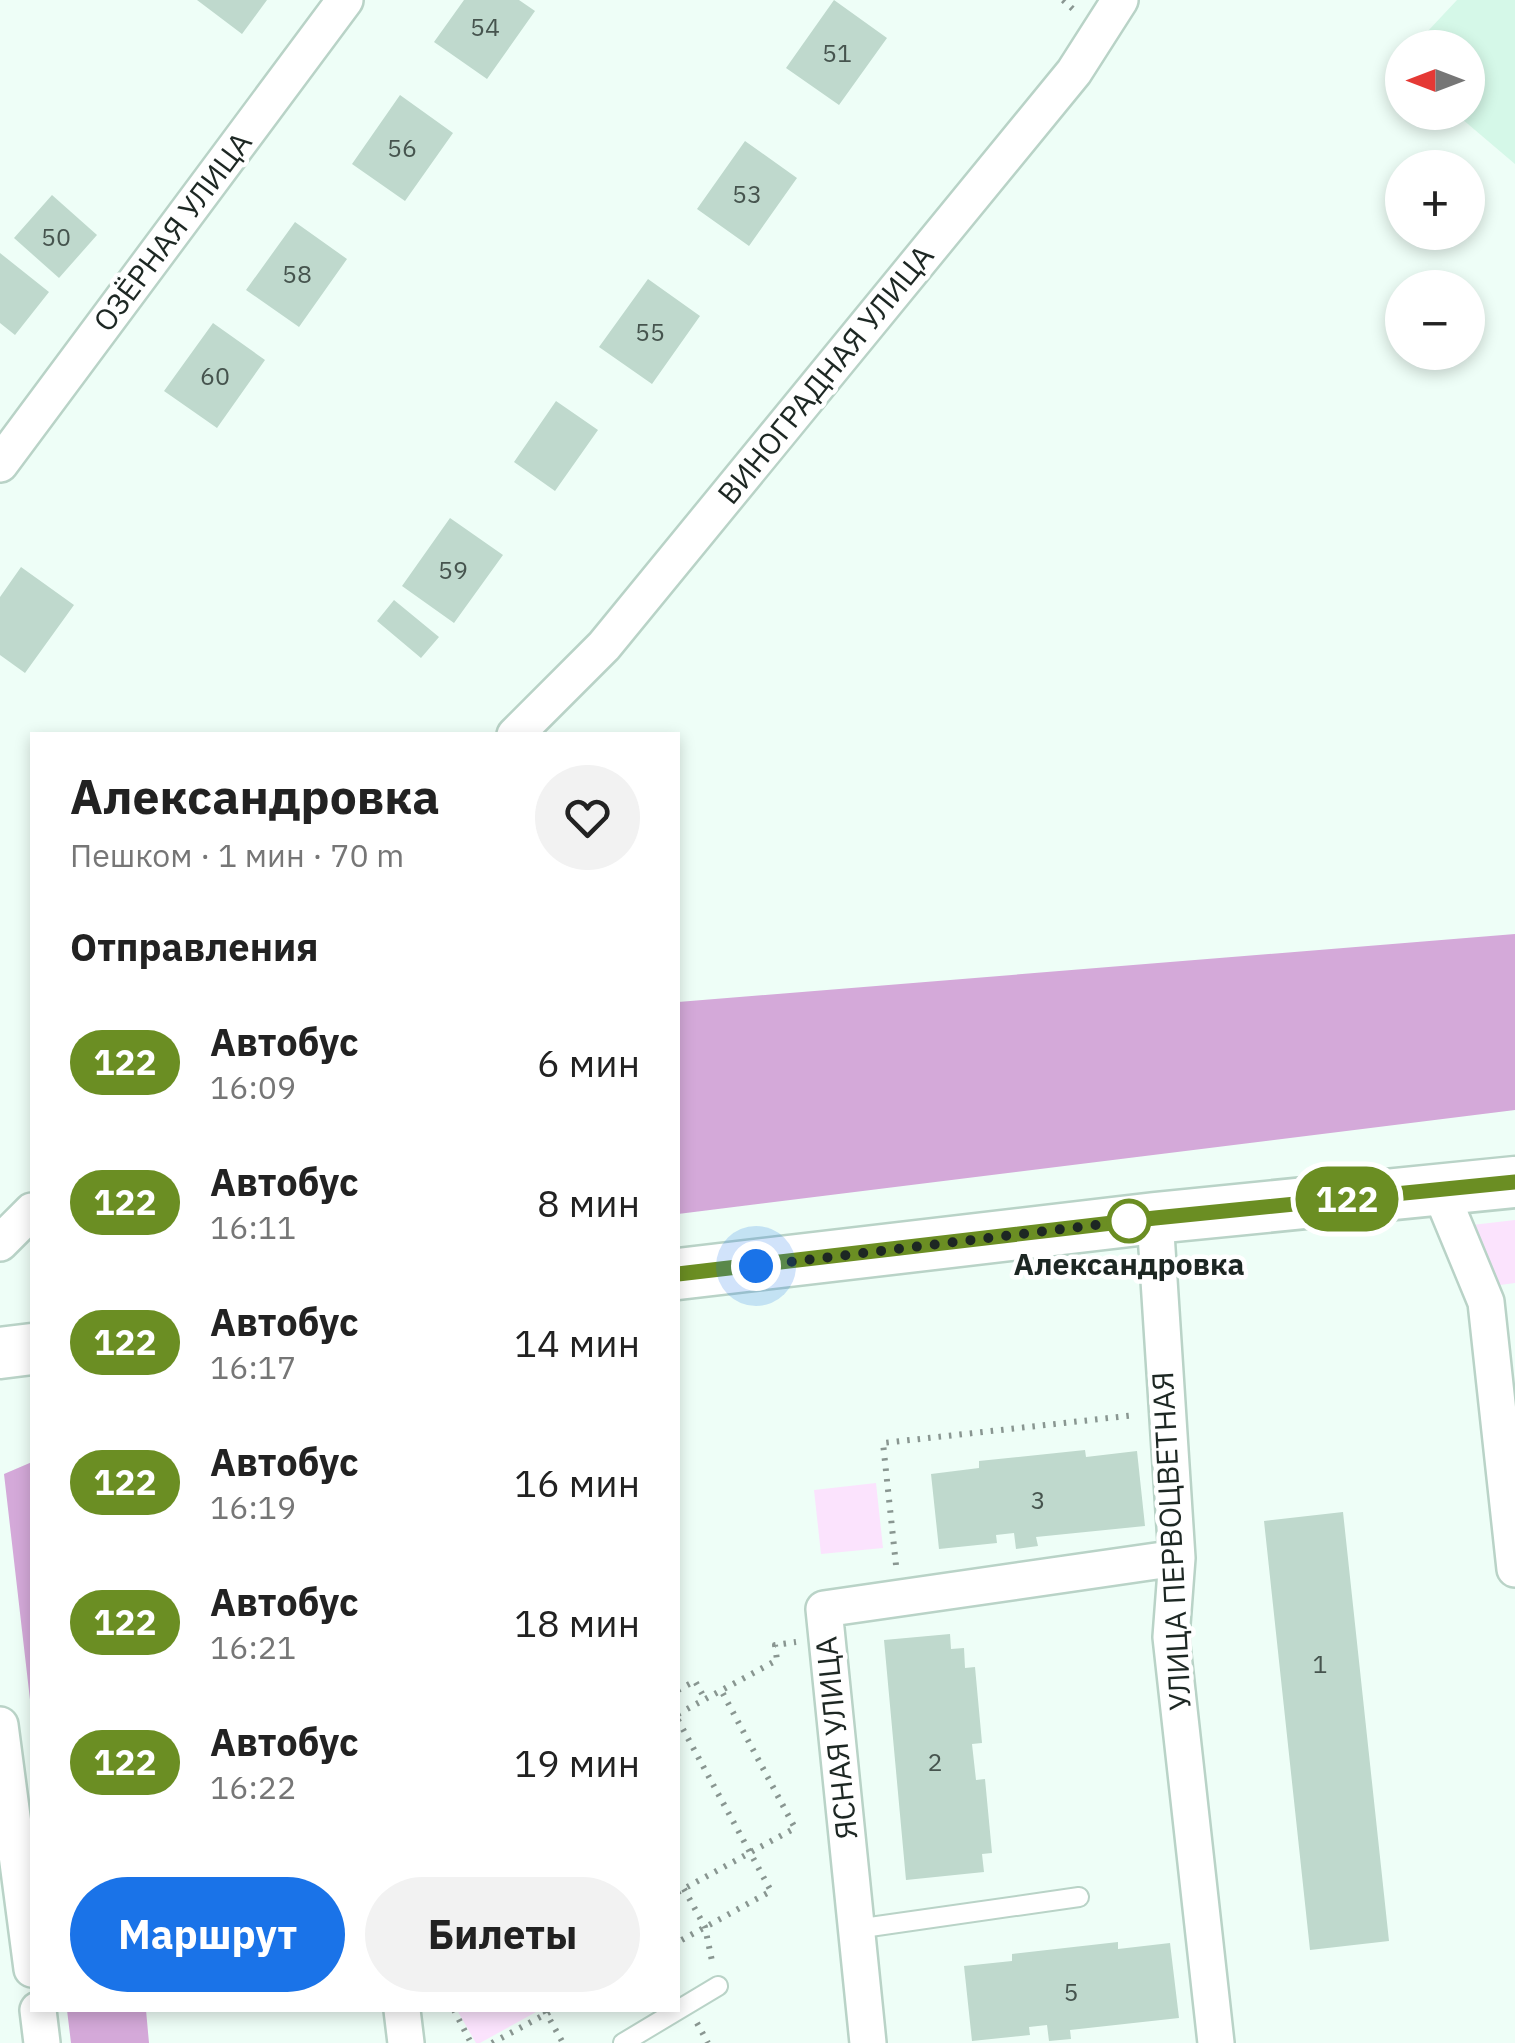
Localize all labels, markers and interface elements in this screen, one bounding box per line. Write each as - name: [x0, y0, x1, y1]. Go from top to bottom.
- house number: 54: [470, 10, 500, 43]
- north arrow: [1385, 30, 1485, 130]
- map controls: [1385, 30, 1485, 370]
- house number: 51: [822, 36, 852, 69]
- street label: ОЗЁРНАЯ УЛИЦА: [84, 123, 260, 339]
- house number: 56: [387, 131, 417, 164]
- button: +: [1385, 150, 1485, 250]
- house number: 53: [732, 177, 762, 210]
- house number: 50: [41, 220, 71, 253]
- street label: ВИНОГРАДНАЯ УЛИЦА: [708, 236, 941, 512]
- house number: 58: [282, 257, 312, 290]
- button: −: [1385, 270, 1485, 370]
- house number: 55: [635, 315, 665, 348]
- house number: 60: [200, 359, 230, 392]
- house number: 59: [438, 553, 468, 586]
- text: Александровка: [70, 765, 440, 827]
- button: heart: [535, 765, 640, 870]
- text: Пешком · 1 мин · 70 m: [70, 834, 404, 876]
- text: Отправления: [70, 922, 318, 971]
- text: Автобус: [210, 1017, 359, 1066]
- text: 6 мин: [537, 1038, 640, 1087]
- text: 122: [93, 1039, 157, 1085]
- text: 16:09: [210, 1066, 296, 1108]
- text: Автобус: [210, 1157, 359, 1206]
- line badge: 122: [1290, 1166, 1404, 1232]
- text: 122: [1315, 1176, 1379, 1222]
- text: 8 мин: [537, 1178, 640, 1227]
- text: 122: [93, 1179, 157, 1225]
- marker: Александровка: [1108, 1200, 1150, 1242]
- text: 16:11: [210, 1206, 296, 1248]
- your location: [731, 1241, 781, 1291]
- place label: Александровка: [1014, 1244, 1244, 1283]
- text: Автобус: [210, 1297, 359, 1346]
- text: 14 мин: [514, 1318, 640, 1367]
- text: 122: [93, 1319, 157, 1365]
- text: 16:17: [210, 1346, 296, 1388]
- street label: УЛИЦА ПЕРВОЦВЕТНАЯ: [1142, 1371, 1199, 1712]
- text: Автобус: [210, 1437, 359, 1486]
- text: 16 мин: [514, 1458, 640, 1507]
- text: 122: [93, 1459, 157, 1505]
- house number: 3: [1030, 1483, 1046, 1516]
- text: 16:19: [210, 1486, 296, 1528]
- text: Автобус: [210, 1577, 359, 1626]
- text: 18 мин: [514, 1598, 640, 1647]
- text: 122: [93, 1599, 157, 1645]
- text: 16:21: [210, 1626, 296, 1668]
- street label: ЯСНАЯ УЛИЦА: [805, 1635, 866, 1842]
- house number: 1: [1312, 1647, 1328, 1680]
- text: Автобус: [210, 1717, 359, 1766]
- text: 19 мин: [514, 1738, 640, 1787]
- text: 122: [93, 1739, 157, 1785]
- house number: 2: [927, 1745, 943, 1778]
- text: 16:22: [210, 1766, 296, 1808]
- button: Маршрут: [70, 1877, 345, 1992]
- button: Билеты: [365, 1877, 640, 1992]
- house number: 5: [1063, 1975, 1079, 2008]

